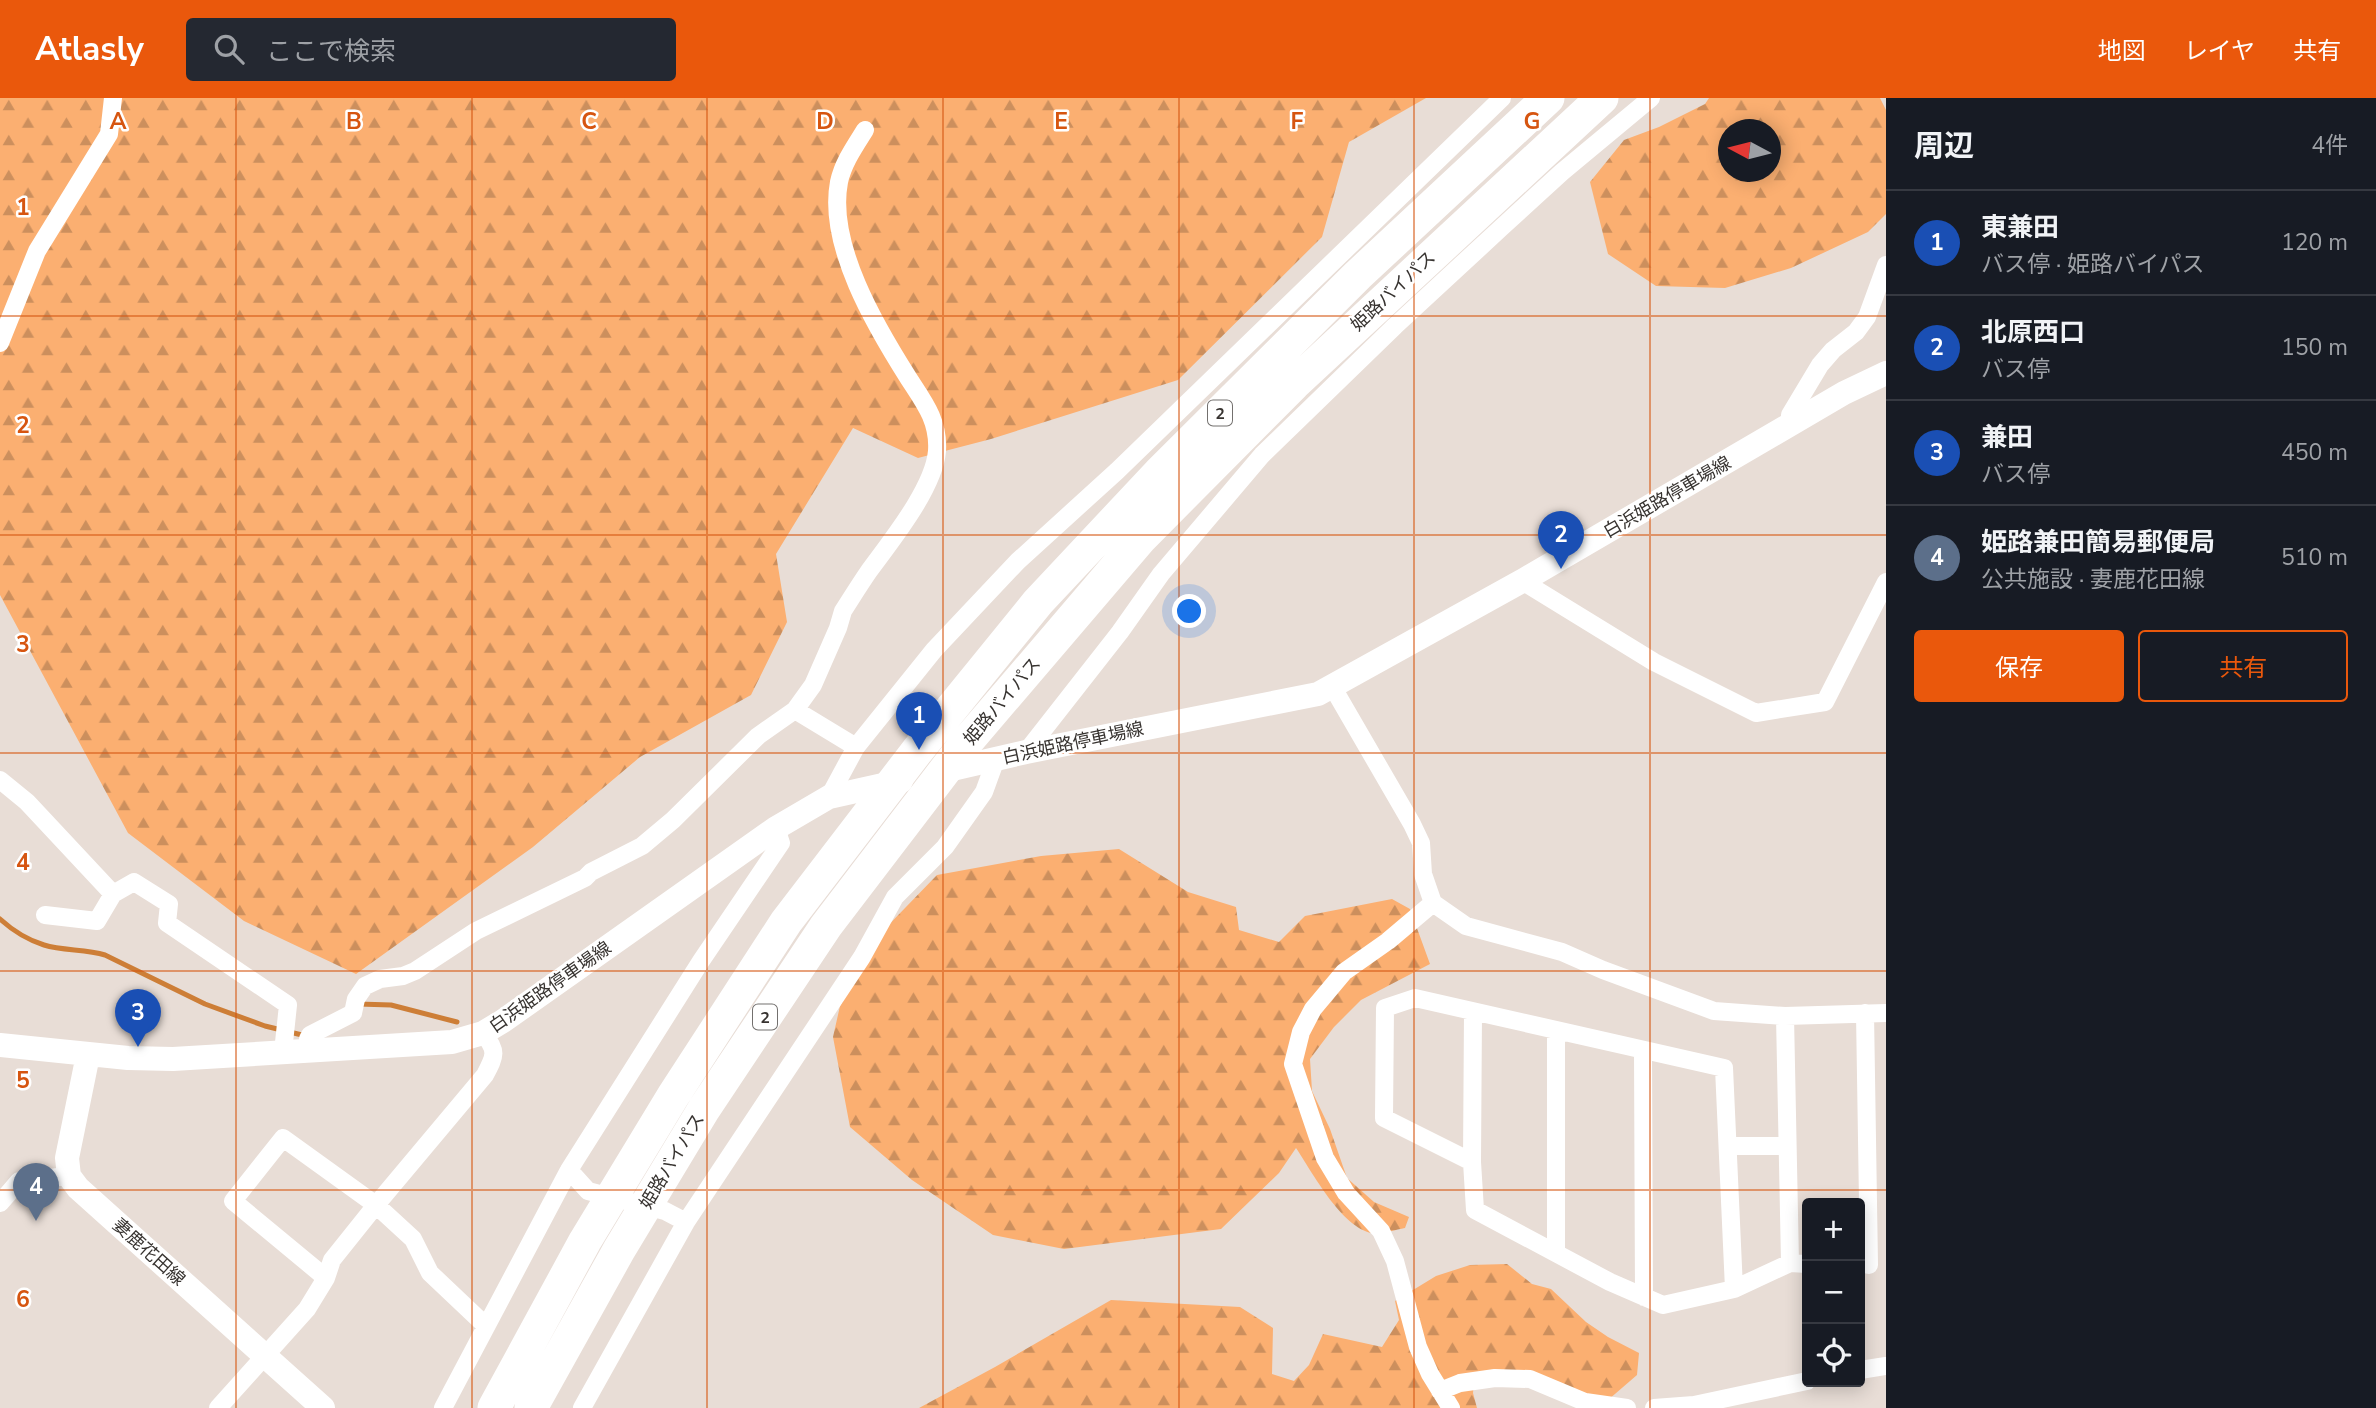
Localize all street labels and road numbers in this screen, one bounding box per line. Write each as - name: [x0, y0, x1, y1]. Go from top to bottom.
- street label: 姫路バイパス: [1345, 246, 1441, 336]
- road number: 2: [1208, 400, 1232, 426]
- street label: 白浜姫路停車場線: [1599, 451, 1735, 543]
- street label: 姫路バイパス: [958, 652, 1046, 750]
- street label: 白浜姫路停車場線: [1000, 716, 1146, 770]
- street label: 白浜姫路停車場線: [484, 936, 616, 1038]
- road number: 2: [753, 1004, 777, 1029]
- street label: 姫路バイパス: [634, 1109, 710, 1213]
- street label: 妻鹿花田線: [108, 1213, 190, 1291]

